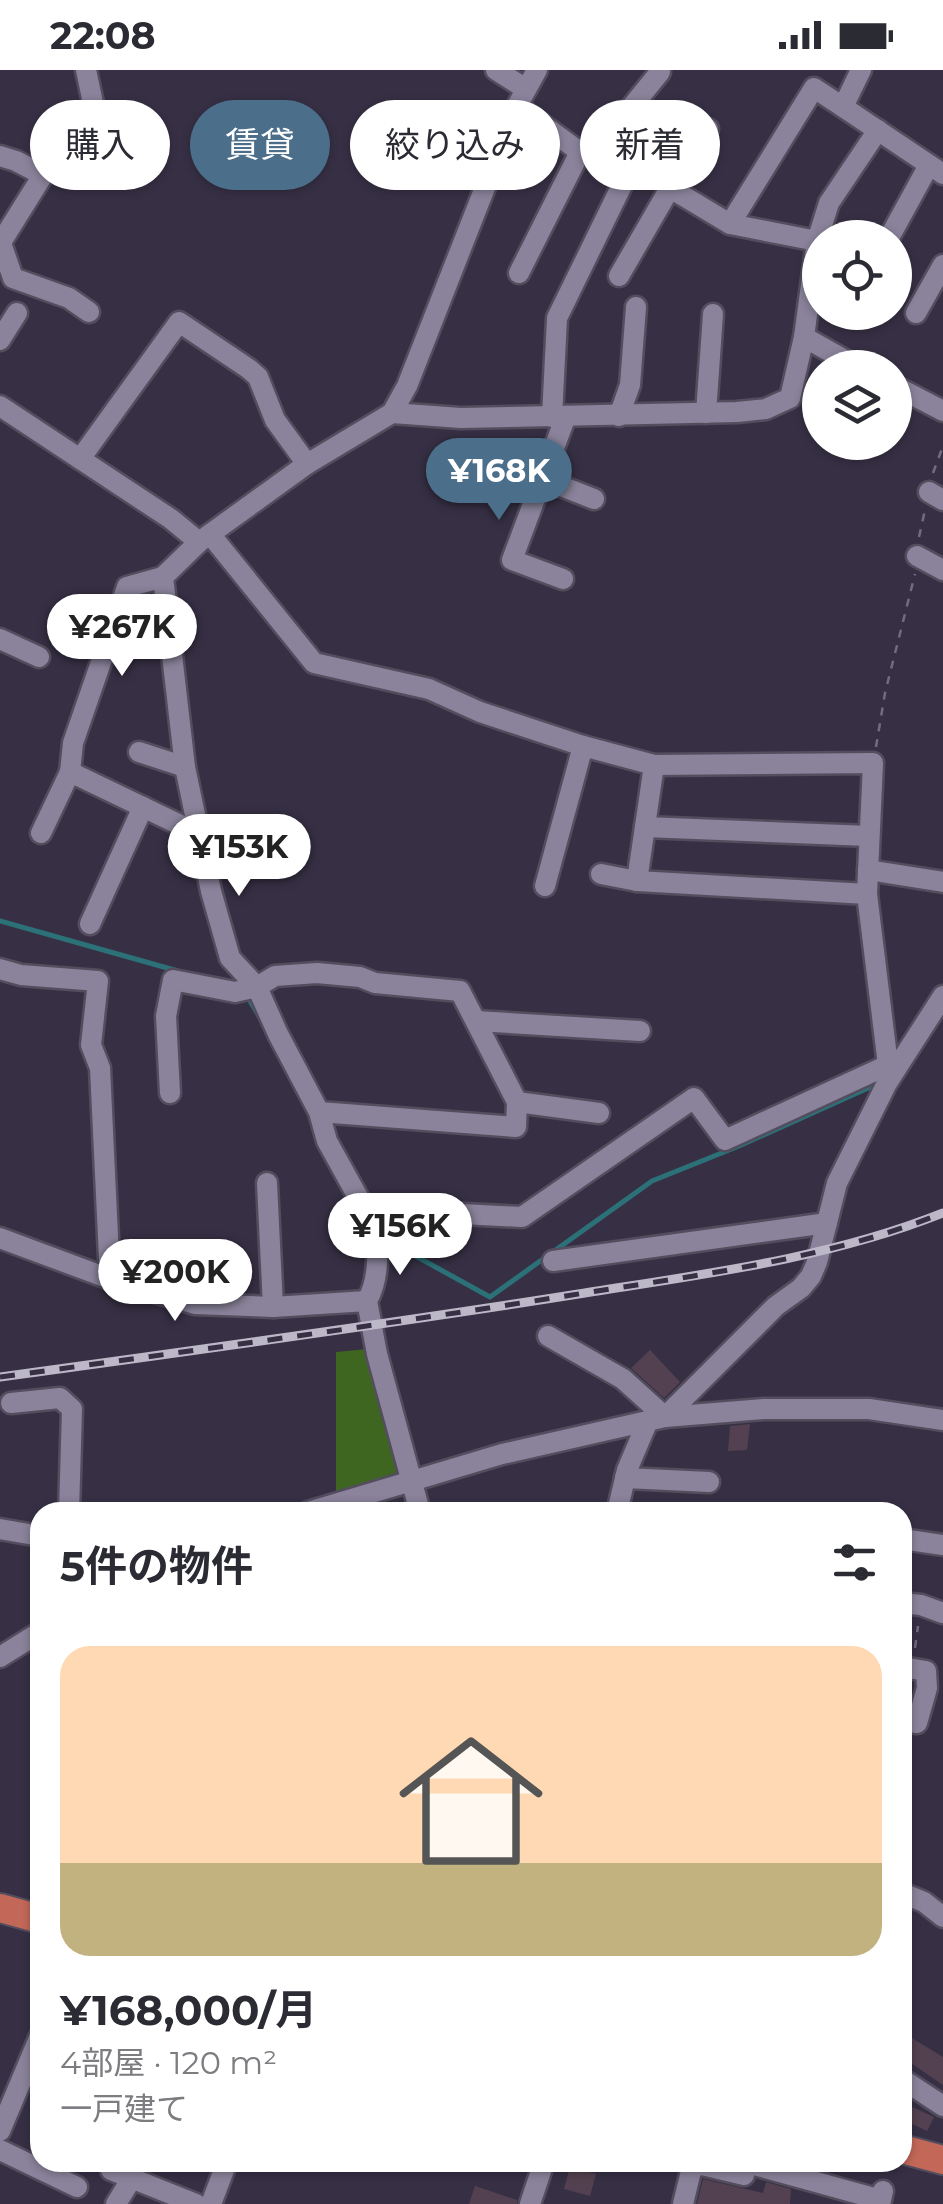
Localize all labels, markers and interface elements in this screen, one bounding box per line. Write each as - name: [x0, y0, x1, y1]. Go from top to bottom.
- text: 22:08: [50, 12, 156, 59]
- chip: 購入: [30, 100, 170, 190]
- chip: 賃貸: [190, 100, 330, 190]
- chip: 絞り込み: [350, 100, 560, 190]
- chip: 新着: [580, 100, 720, 190]
- map controls: [802, 220, 912, 460]
- button: locate: [802, 220, 912, 330]
- button: layers: [802, 350, 912, 460]
- pin: ¥168K: [429, 438, 569, 523]
- text: ¥168K: [448, 451, 550, 490]
- pin: ¥267K: [52, 594, 192, 679]
- text: ¥267K: [69, 607, 175, 646]
- pin: ¥153K: [169, 814, 309, 899]
- text: ¥153K: [190, 827, 288, 866]
- pin: ¥156K: [330, 1193, 470, 1278]
- text: ¥156K: [350, 1206, 450, 1245]
- pin: ¥200K: [105, 1239, 245, 1324]
- text: ¥200K: [120, 1252, 230, 1291]
- icon: filters: [827, 1535, 882, 1590]
- text: 5件の物件: [60, 1540, 253, 1592]
- icon: home: [381, 1711, 561, 1891]
- text: ¥168,000/月: [60, 1984, 317, 2036]
- text: 4部屋 · 120 m²: [60, 2043, 277, 2082]
- text: 一戸建て: [60, 2089, 188, 2128]

